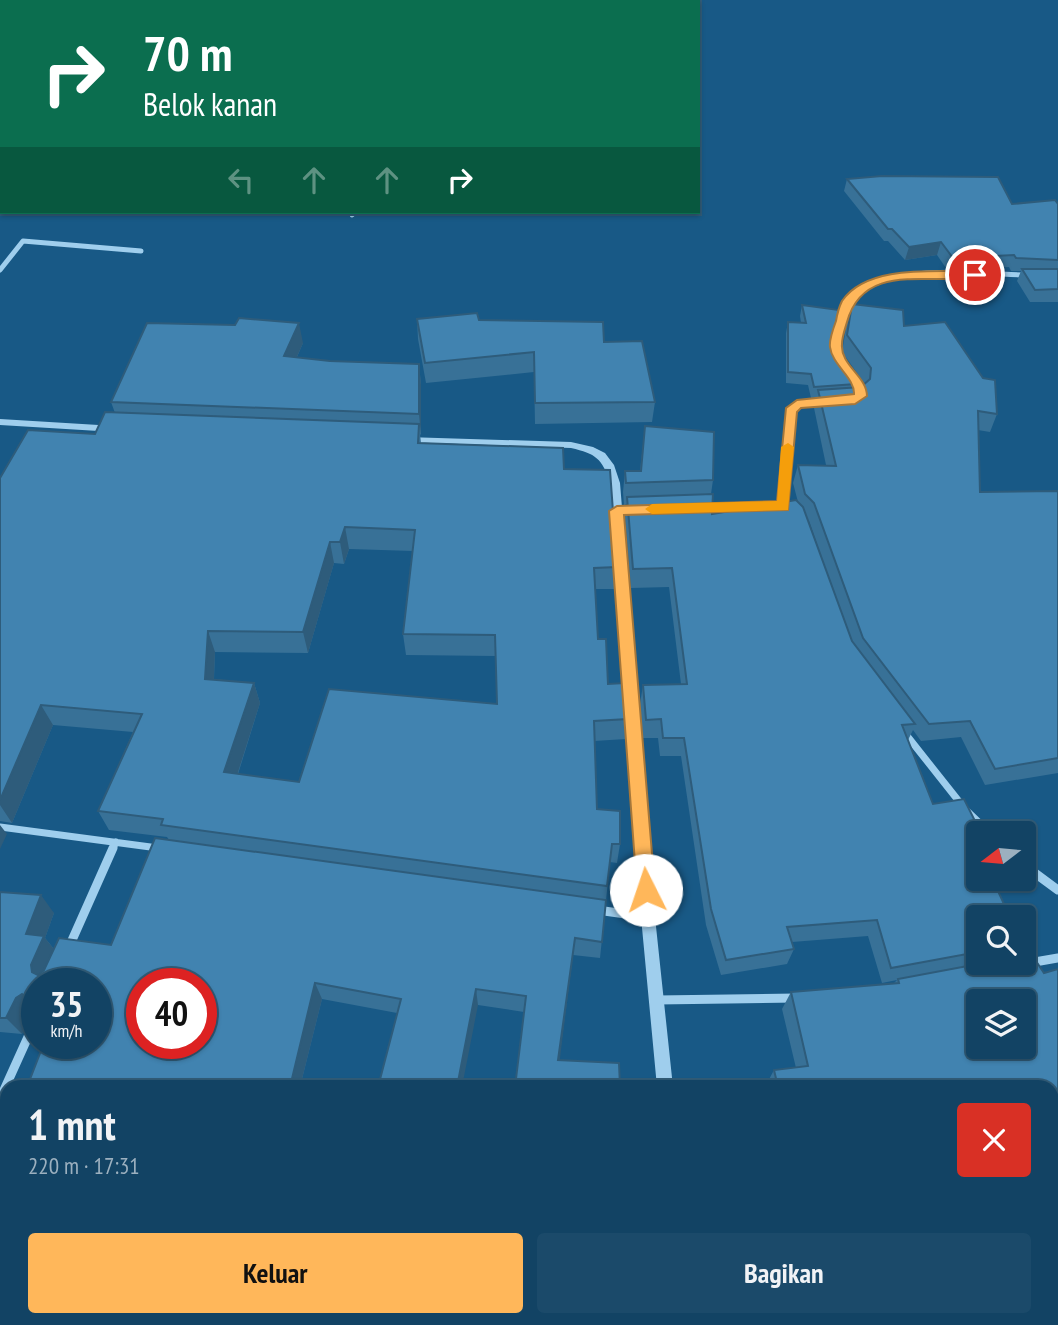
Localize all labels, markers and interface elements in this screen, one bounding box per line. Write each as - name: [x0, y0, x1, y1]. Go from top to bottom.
- text: 70 m: [143, 21, 232, 85]
- icon: right: [28, 28, 119, 119]
- text: Belok kanan: [143, 83, 277, 125]
- icon: left: [222, 161, 260, 199]
- icon: ahead: [295, 161, 333, 199]
- icon: ahead: [368, 161, 406, 199]
- icon: right: [441, 161, 479, 199]
- pin: [945, 245, 1005, 305]
- icon: arrive: [956, 256, 994, 294]
- north arrow: [966, 821, 1036, 891]
- map controls: [966, 821, 1036, 1059]
- position arrow: [609, 853, 683, 927]
- button: search: [966, 905, 1036, 975]
- speed limit sign: 40: [126, 968, 217, 1059]
- text: 35: [50, 981, 83, 1027]
- button: layers: [966, 989, 1036, 1059]
- text: km/h: [51, 1019, 82, 1042]
- text: 1 mnt: [28, 1097, 116, 1152]
- button: close: [957, 1103, 1031, 1177]
- text: 220 m · 17:31: [28, 1151, 140, 1180]
- button: Keluar: [28, 1233, 523, 1313]
- button: Bagikan: [537, 1233, 1031, 1313]

